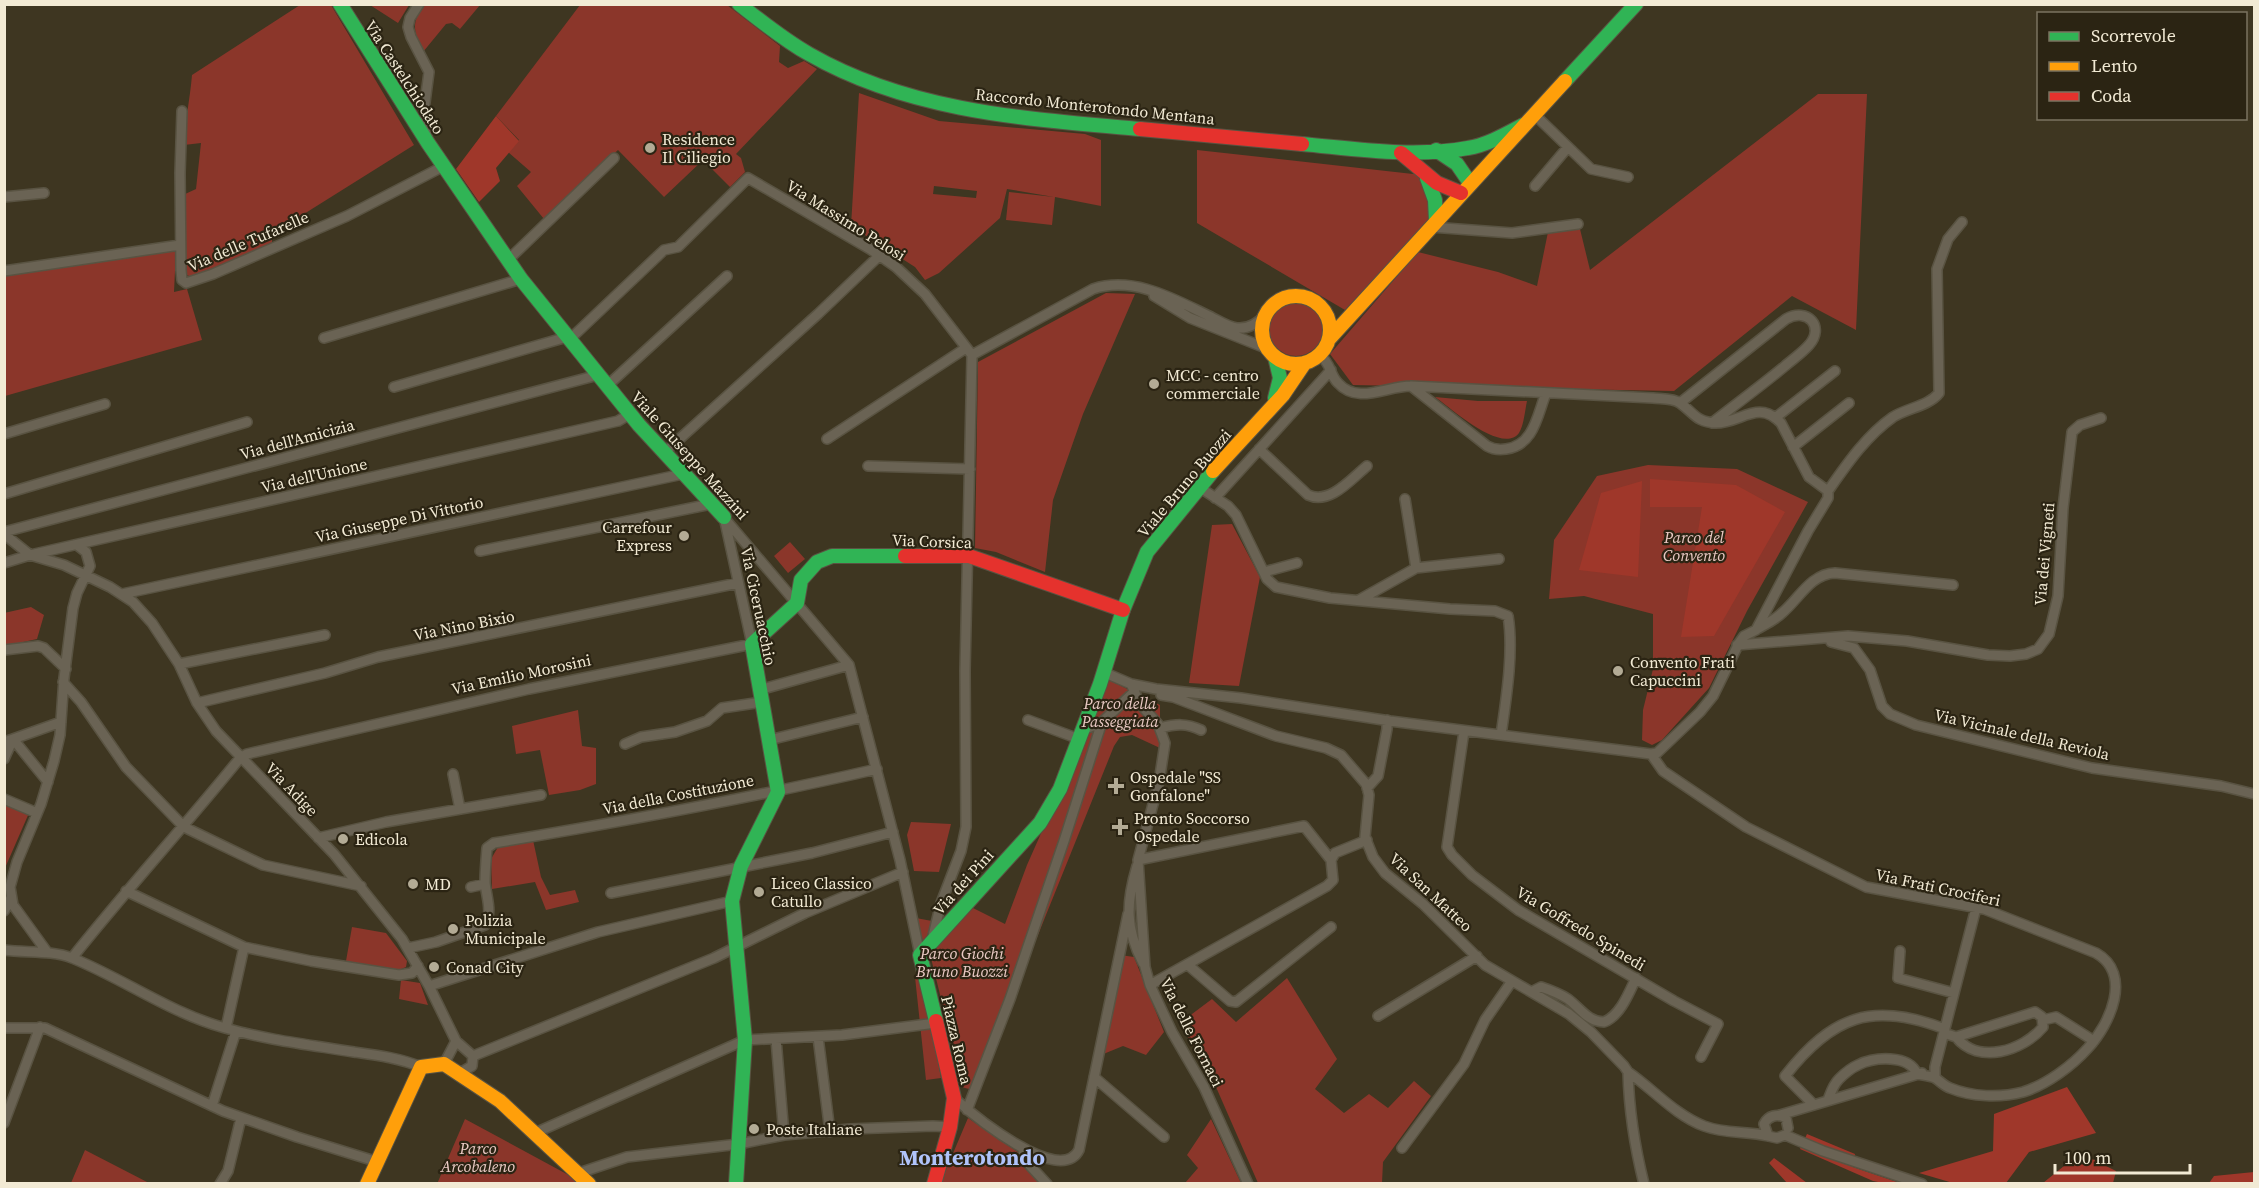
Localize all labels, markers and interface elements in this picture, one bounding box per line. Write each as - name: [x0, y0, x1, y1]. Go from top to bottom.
- legend: [2037, 12, 2247, 120]
- street label: Via Castelchiodato: [360, 16, 450, 138]
- text: Scorrevole: [2091, 23, 2176, 48]
- text: Lento: [2091, 53, 2138, 78]
- street label: Raccordo Monterotondo Mentana: [974, 82, 1217, 130]
- text: Coda: [2091, 83, 2132, 108]
- place label: Residence Il Ciliegio: [662, 128, 735, 168]
- marker: Residence Il Ciliegio: [643, 141, 657, 155]
- street label: Via Massimo Pelosi: [782, 174, 910, 266]
- street label: Via delle Tufarelle: [184, 206, 312, 276]
- place label: MCC - centro commerciale: [1166, 364, 1260, 404]
- marker: MCC - centro commerciale: [1147, 377, 1161, 391]
- street label: Viale Giuseppe Mazzini: [626, 386, 754, 524]
- street label: Via dell'Amicizia: [237, 413, 357, 465]
- street label: Viale Bruno Buozzi: [1132, 424, 1236, 542]
- street label: Via dell'Unione: [259, 452, 369, 498]
- street label: Via Giuseppe Di Vittorio: [313, 490, 485, 548]
- street label: Via dei Vigneti: [2029, 501, 2059, 606]
- place label: Carrefour Express: [602, 516, 672, 556]
- park label: Parco del Convento: [1663, 526, 1725, 566]
- marker: Carrefour Express: [677, 529, 691, 543]
- street label: Via Corsica: [892, 529, 973, 553]
- street label: Via Ciceruacchio: [736, 545, 782, 667]
- street label: Via Nino Bixio: [412, 604, 517, 646]
- street label: Via Emilio Morosini: [449, 648, 593, 700]
- place label: Convento Frati Capuccini: [1630, 651, 1735, 691]
- marker: Convento Frati Capuccini: [1611, 664, 1625, 678]
- park label: Parco della Passeggiata: [1080, 692, 1159, 732]
- street label: Via Vicinale della Reviola: [1932, 703, 2113, 765]
- street label: Via Adige: [261, 757, 323, 821]
- place label: Ospedale "SS Gonfalone": [1130, 766, 1221, 806]
- street label: Via della Costituzione: [600, 768, 756, 820]
- marker: Ospedale "SS Gonfalone": [1107, 777, 1125, 795]
- place label: Pronto Soccorso Ospedale: [1134, 807, 1250, 847]
- marker: Pronto Soccorso Ospedale: [1111, 818, 1129, 836]
- place label: Edicola: [355, 828, 409, 850]
- marker: Edicola: [336, 832, 350, 846]
- street label: Via dei Pini: [928, 844, 999, 920]
- street label: Via San Matteo: [1385, 848, 1478, 936]
- street label: Via Frati Crociferi: [1873, 863, 2003, 911]
- place label: Liceo Classico Catullo: [771, 872, 872, 912]
- place label: MD: [425, 873, 451, 895]
- marker: MD: [406, 877, 420, 891]
- street label: Via Goffredo Spinedi: [1512, 881, 1650, 975]
- marker: Liceo Classico Catullo: [752, 885, 766, 899]
- place label: Polizia Municipale: [465, 909, 546, 949]
- marker: Polizia Municipale: [446, 922, 460, 936]
- park label: Parco Giochi Bruno Buozzi: [915, 942, 1008, 982]
- place label: Conad City: [446, 956, 525, 978]
- marker: Conad City: [427, 960, 441, 974]
- street label: Via delle Fornaci: [1155, 974, 1229, 1091]
- street label: Piazza Roma: [936, 993, 978, 1087]
- place label: Poste Italiane: [766, 1118, 863, 1140]
- marker: Poste Italiane: [747, 1122, 761, 1136]
- park label: Parco Arcobaleno: [440, 1137, 515, 1177]
- scale bar: [2055, 1137, 2190, 1175]
- district label: Monterotondo: [899, 1142, 1045, 1172]
- text: 100 m: [2064, 1145, 2111, 1170]

